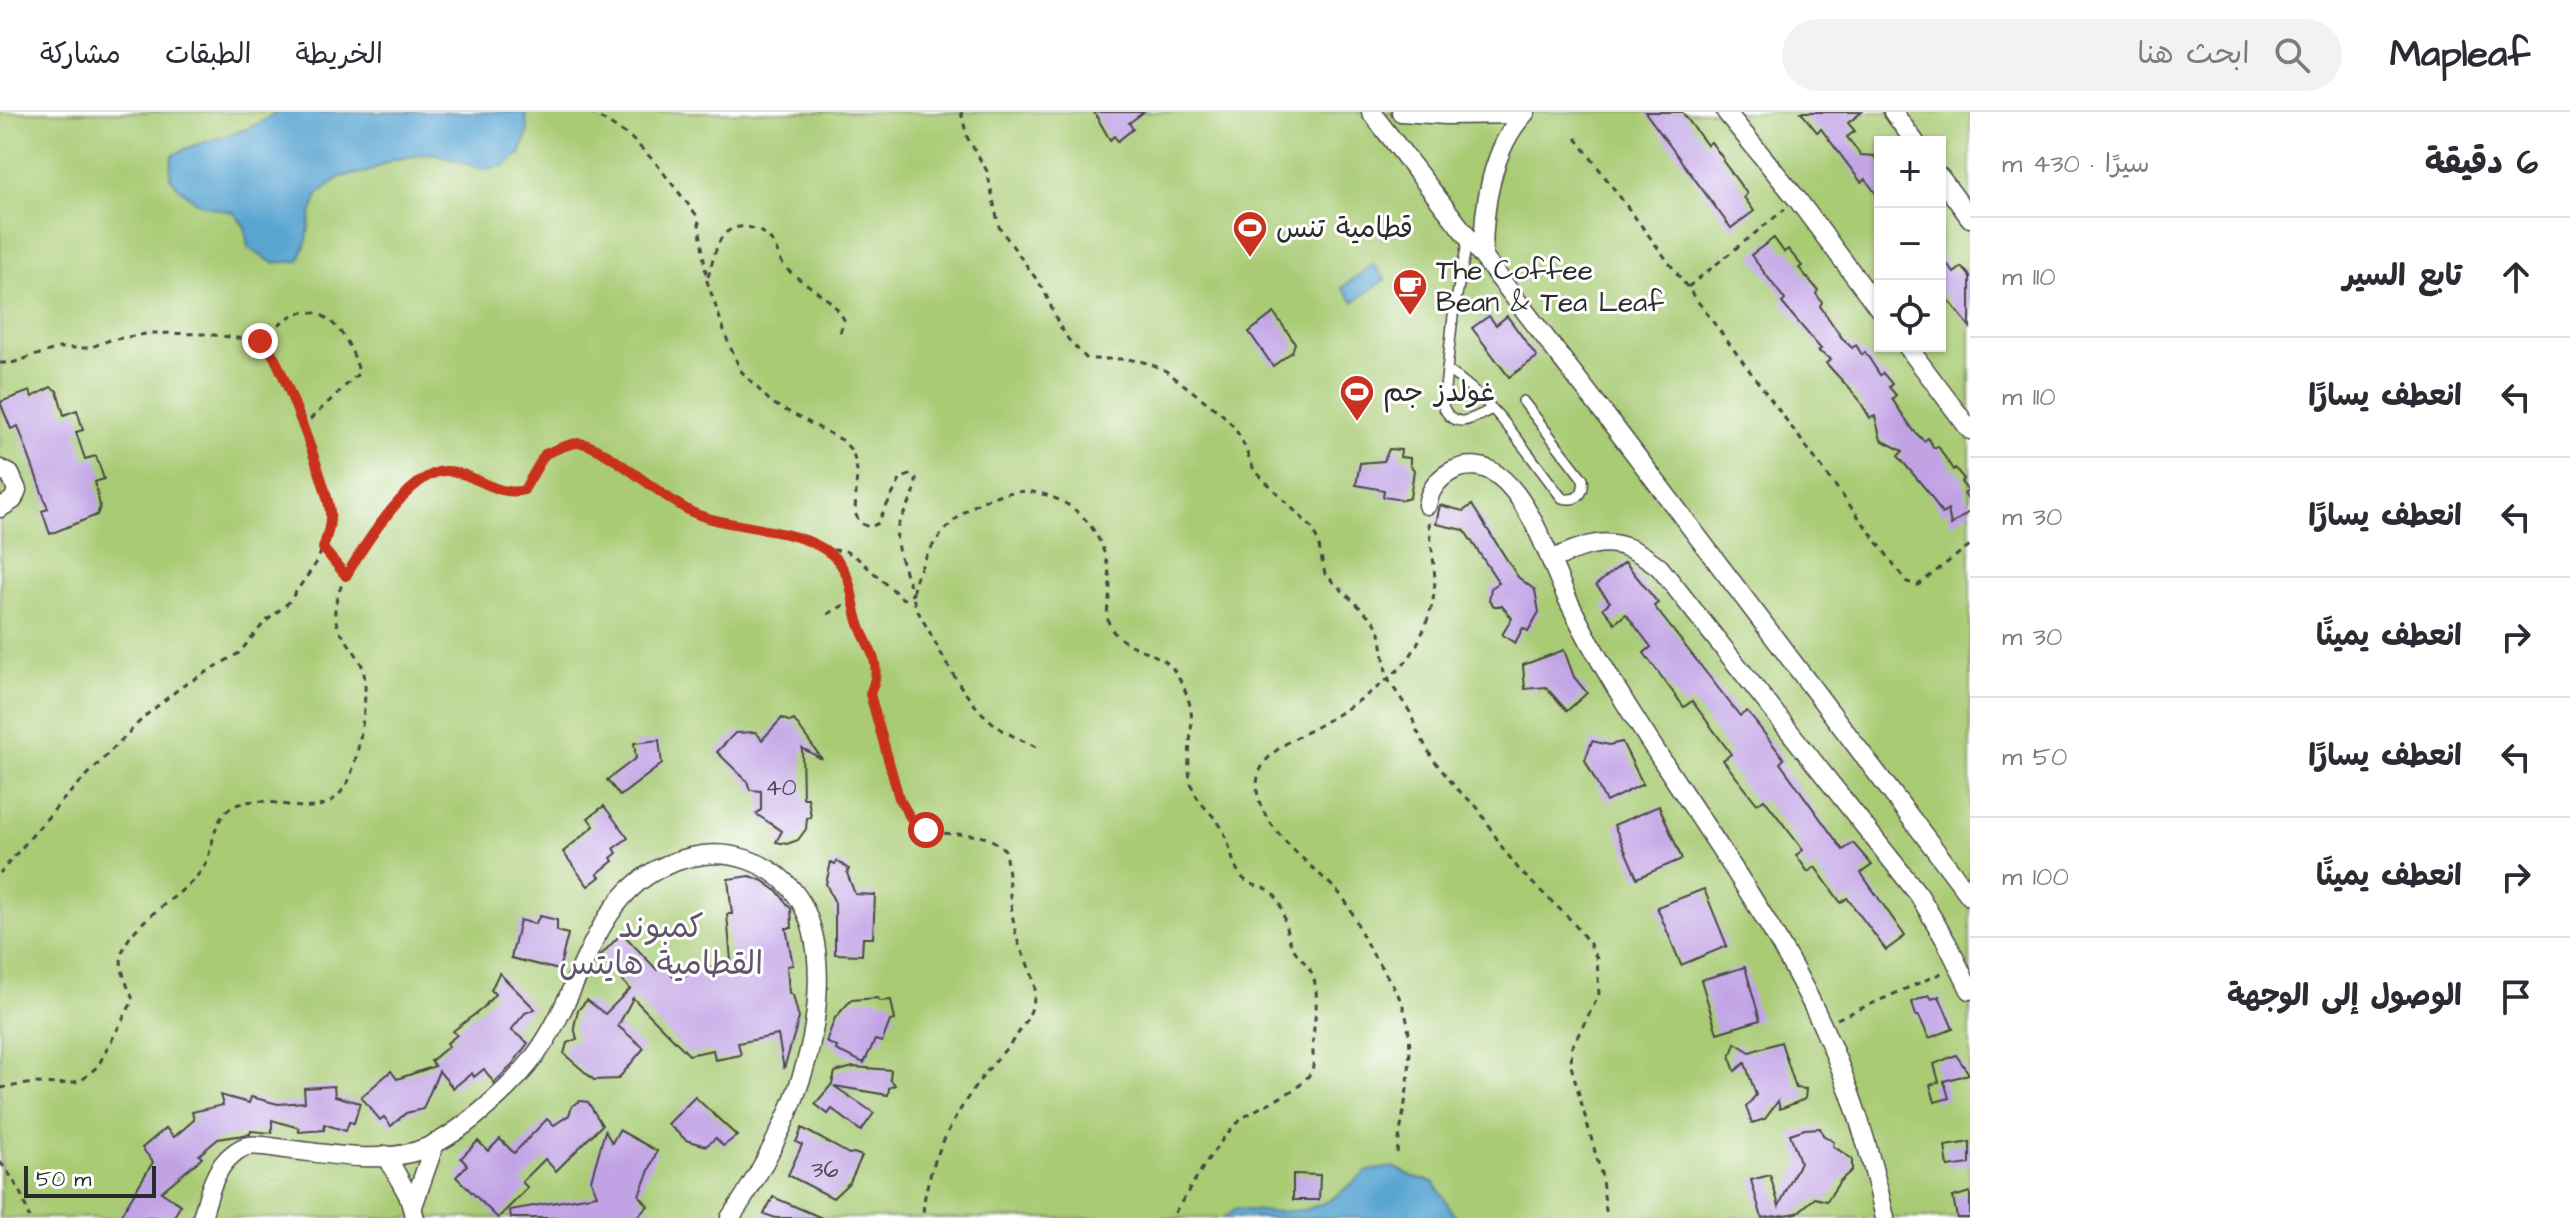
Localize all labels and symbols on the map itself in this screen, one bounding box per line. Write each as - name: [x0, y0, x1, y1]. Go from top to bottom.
- sports icon: قطامية تنس: [1231, 209, 1269, 259]
- place label: قطامية تنس: [1276, 209, 1413, 248]
- place label: The Coffee Bean & Tea Leaf: [1436, 251, 1664, 322]
- cafe icon: The Coffee Bean & Tea Leaf: [1391, 267, 1429, 317]
- route end: [242, 323, 278, 359]
- sports icon: غولدز جم: [1338, 373, 1376, 423]
- place label: غولدز جم: [1383, 373, 1495, 413]
- house number: 40: [765, 771, 797, 805]
- route start: [908, 812, 944, 848]
- district label: كمبوند القطامية هايتس: [559, 905, 763, 987]
- house number: 36: [811, 1153, 839, 1187]
- scale bar: [24, 1162, 156, 1198]

